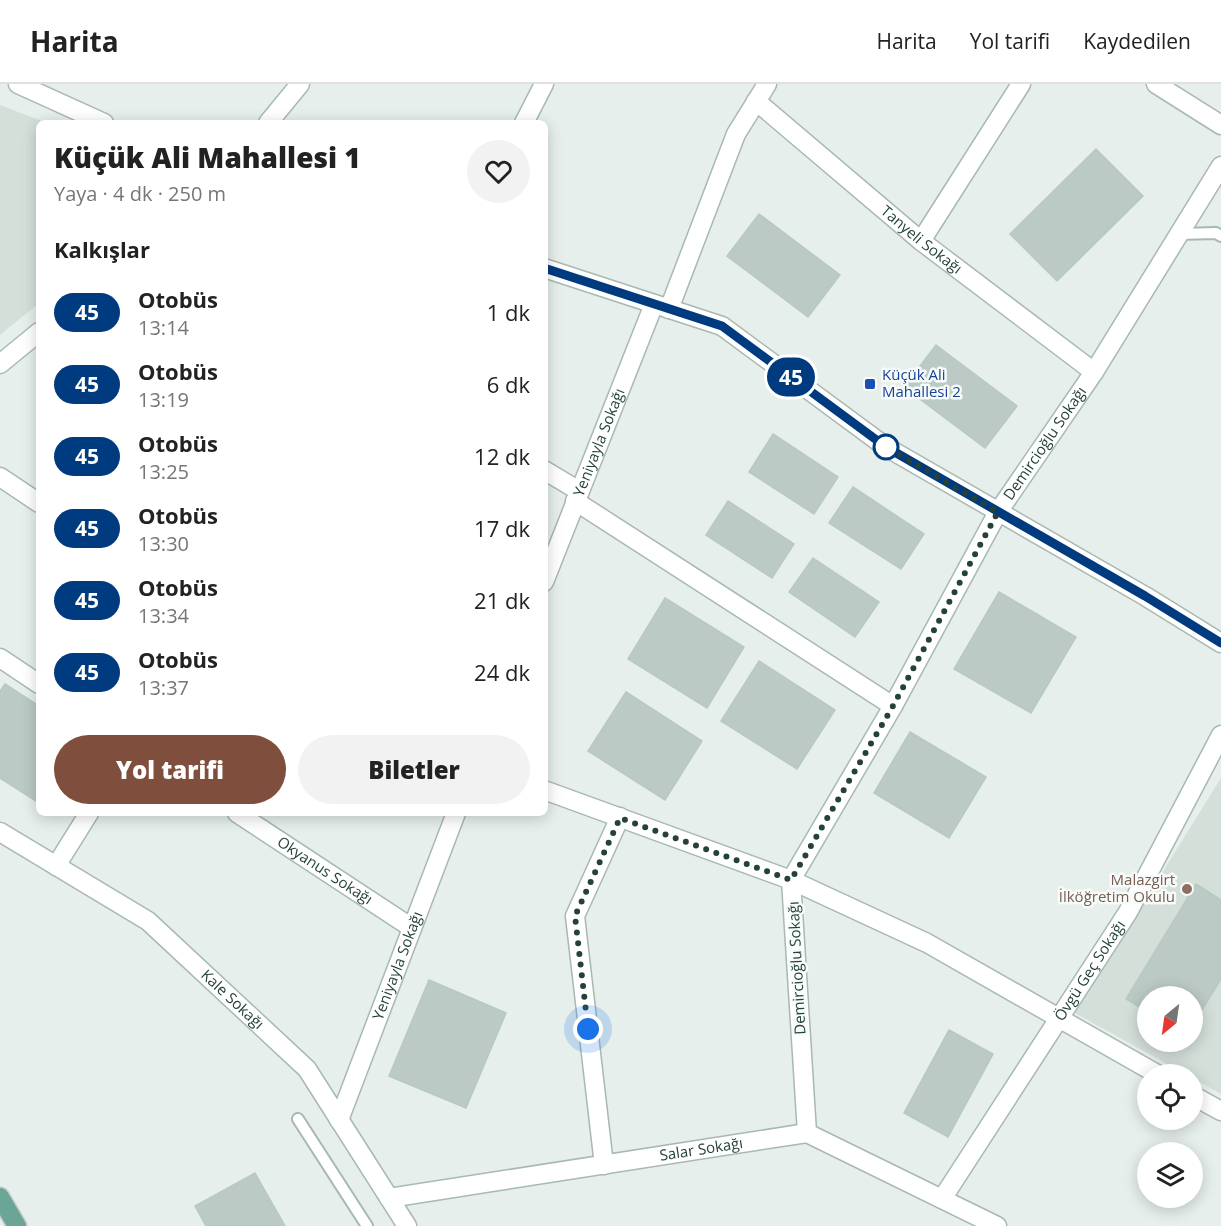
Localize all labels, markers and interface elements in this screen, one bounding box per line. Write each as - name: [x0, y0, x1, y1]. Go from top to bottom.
- text: Harita: [30, 22, 119, 60]
- text: Harita: [876, 27, 937, 55]
- text: Yol tarifi: [970, 27, 1050, 55]
- text: Kaydedilen: [1083, 27, 1191, 55]
- text: Küçük Ali Mahallesi 1: [54, 138, 361, 176]
- button: heart: [467, 140, 530, 203]
- text: Yaya · 4 dk · 250 m: [54, 180, 226, 207]
- street label: Tanyeli Sokağı: [877, 200, 967, 278]
- text: Kalkışlar: [54, 234, 150, 264]
- text: Otobüs: [138, 284, 218, 314]
- text: 1 dk: [487, 297, 530, 327]
- text: 45: [75, 298, 99, 326]
- text: 13:14: [138, 314, 189, 341]
- text: Otobüs: [138, 356, 218, 386]
- line badge: 45: [764, 358, 818, 396]
- text: 45: [779, 363, 803, 391]
- place label: Küçük Ali Mahallesi 2: [882, 364, 961, 401]
- text: 6 dk: [487, 369, 530, 399]
- text: 45: [75, 370, 99, 398]
- marker: Küçük Ali Mahallesi 2: [863, 377, 877, 391]
- street label: Demircioğlu Sokağı: [998, 382, 1090, 504]
- street label: Yeniyayla Sokağı: [568, 385, 629, 499]
- text: 13:19: [138, 386, 189, 413]
- text: Otobüs: [138, 428, 218, 458]
- unlabelled marker: [873, 434, 899, 460]
- text: 12 dk: [474, 441, 530, 471]
- text: 45: [75, 442, 99, 470]
- text: 13:25: [138, 458, 189, 485]
- text: Otobüs: [138, 500, 218, 530]
- text: 17 dk: [474, 513, 530, 543]
- text: 45: [75, 514, 99, 542]
- text: 13:30: [138, 530, 189, 557]
- text: Otobüs: [138, 572, 218, 602]
- text: 21 dk: [474, 585, 530, 615]
- text: 45: [75, 586, 99, 614]
- text: 13:34: [138, 602, 189, 629]
- text: Otobüs: [138, 644, 218, 674]
- text: 24 dk: [474, 657, 530, 687]
- text: 45: [75, 658, 99, 686]
- text: 13:37: [138, 674, 189, 701]
- button: Yol tarifi: [54, 735, 286, 804]
- button: Biletler: [298, 735, 530, 804]
- street label: Okyanus Sokağı: [274, 831, 377, 908]
- place label: Malazgirt İlköğretim Okulu: [1059, 869, 1175, 906]
- marker: Malazgirt İlköğretim Okulu: [1180, 882, 1194, 896]
- street label: Demircioğlu Sokağı: [783, 901, 809, 1035]
- street label: Yeniyayla Sokağı: [367, 908, 427, 1023]
- street label: Övgü Geç Sokağı: [1049, 916, 1129, 1024]
- street label: Kale Sokağı: [197, 965, 269, 1033]
- north arrow: [1137, 986, 1203, 1052]
- map controls: [1137, 986, 1203, 1208]
- your location: [573, 1014, 603, 1044]
- button: locate: [1137, 1064, 1203, 1130]
- street label: Salar Sokağı: [658, 1132, 744, 1165]
- button: layers: [1137, 1142, 1203, 1208]

